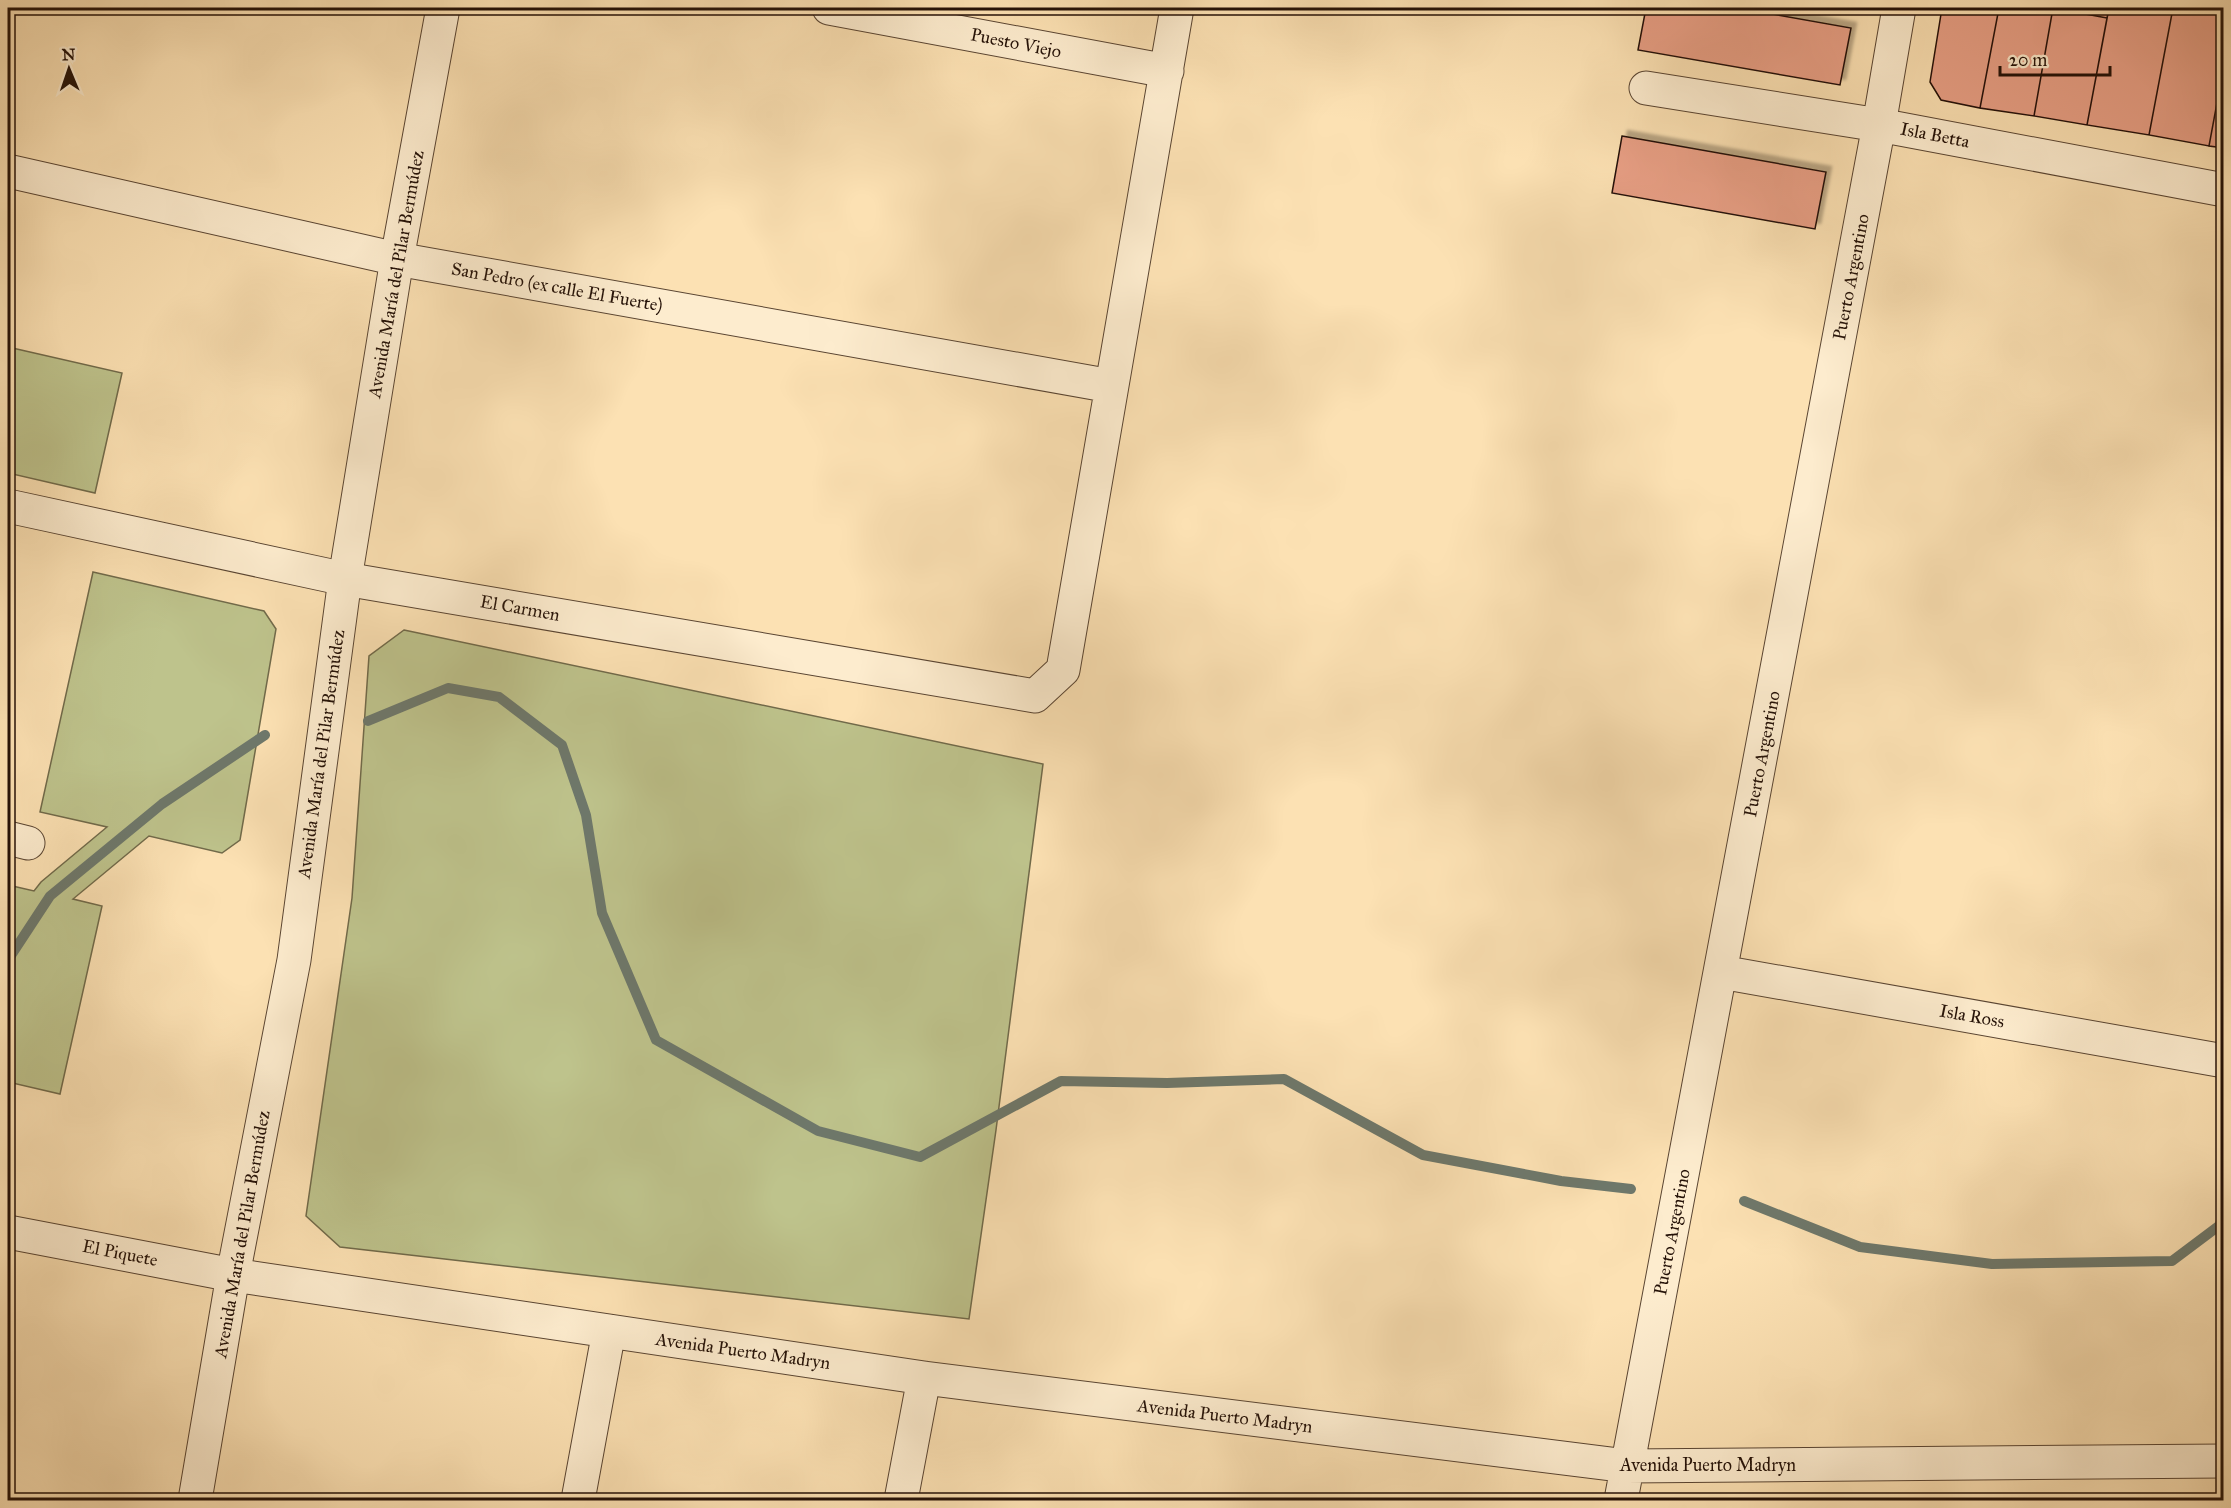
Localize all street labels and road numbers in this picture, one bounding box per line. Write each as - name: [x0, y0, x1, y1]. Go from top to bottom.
- street label: Puesto Viejo: [969, 23, 1063, 63]
- street label: Isla Betta: [1898, 118, 1972, 153]
- street label: Avenida María del Pilar Bermúdez: [363, 148, 429, 400]
- street label: Puerto Argentino: [1828, 212, 1875, 342]
- street label: San Pedro (ex calle El Fuerte): [449, 258, 664, 317]
- street label: El Carmen: [478, 590, 562, 626]
- street label: Avenida María del Pilar Bermúdez: [293, 628, 349, 881]
- street label: Puerto Argentino: [1739, 689, 1786, 819]
- street label: Isla Ross: [1938, 999, 2006, 1033]
- street label: Avenida María del Pilar Bermúdez: [209, 1108, 275, 1360]
- street label: Puerto Argentino: [1649, 1167, 1696, 1297]
- street label: El Piquete: [80, 1235, 160, 1272]
- street label: Avenida Puerto Madryn: [653, 1328, 832, 1374]
- street label: Avenida Puerto Madryn: [1135, 1394, 1314, 1438]
- street label: Avenida Puerto Madryn: [1619, 1454, 1796, 1476]

